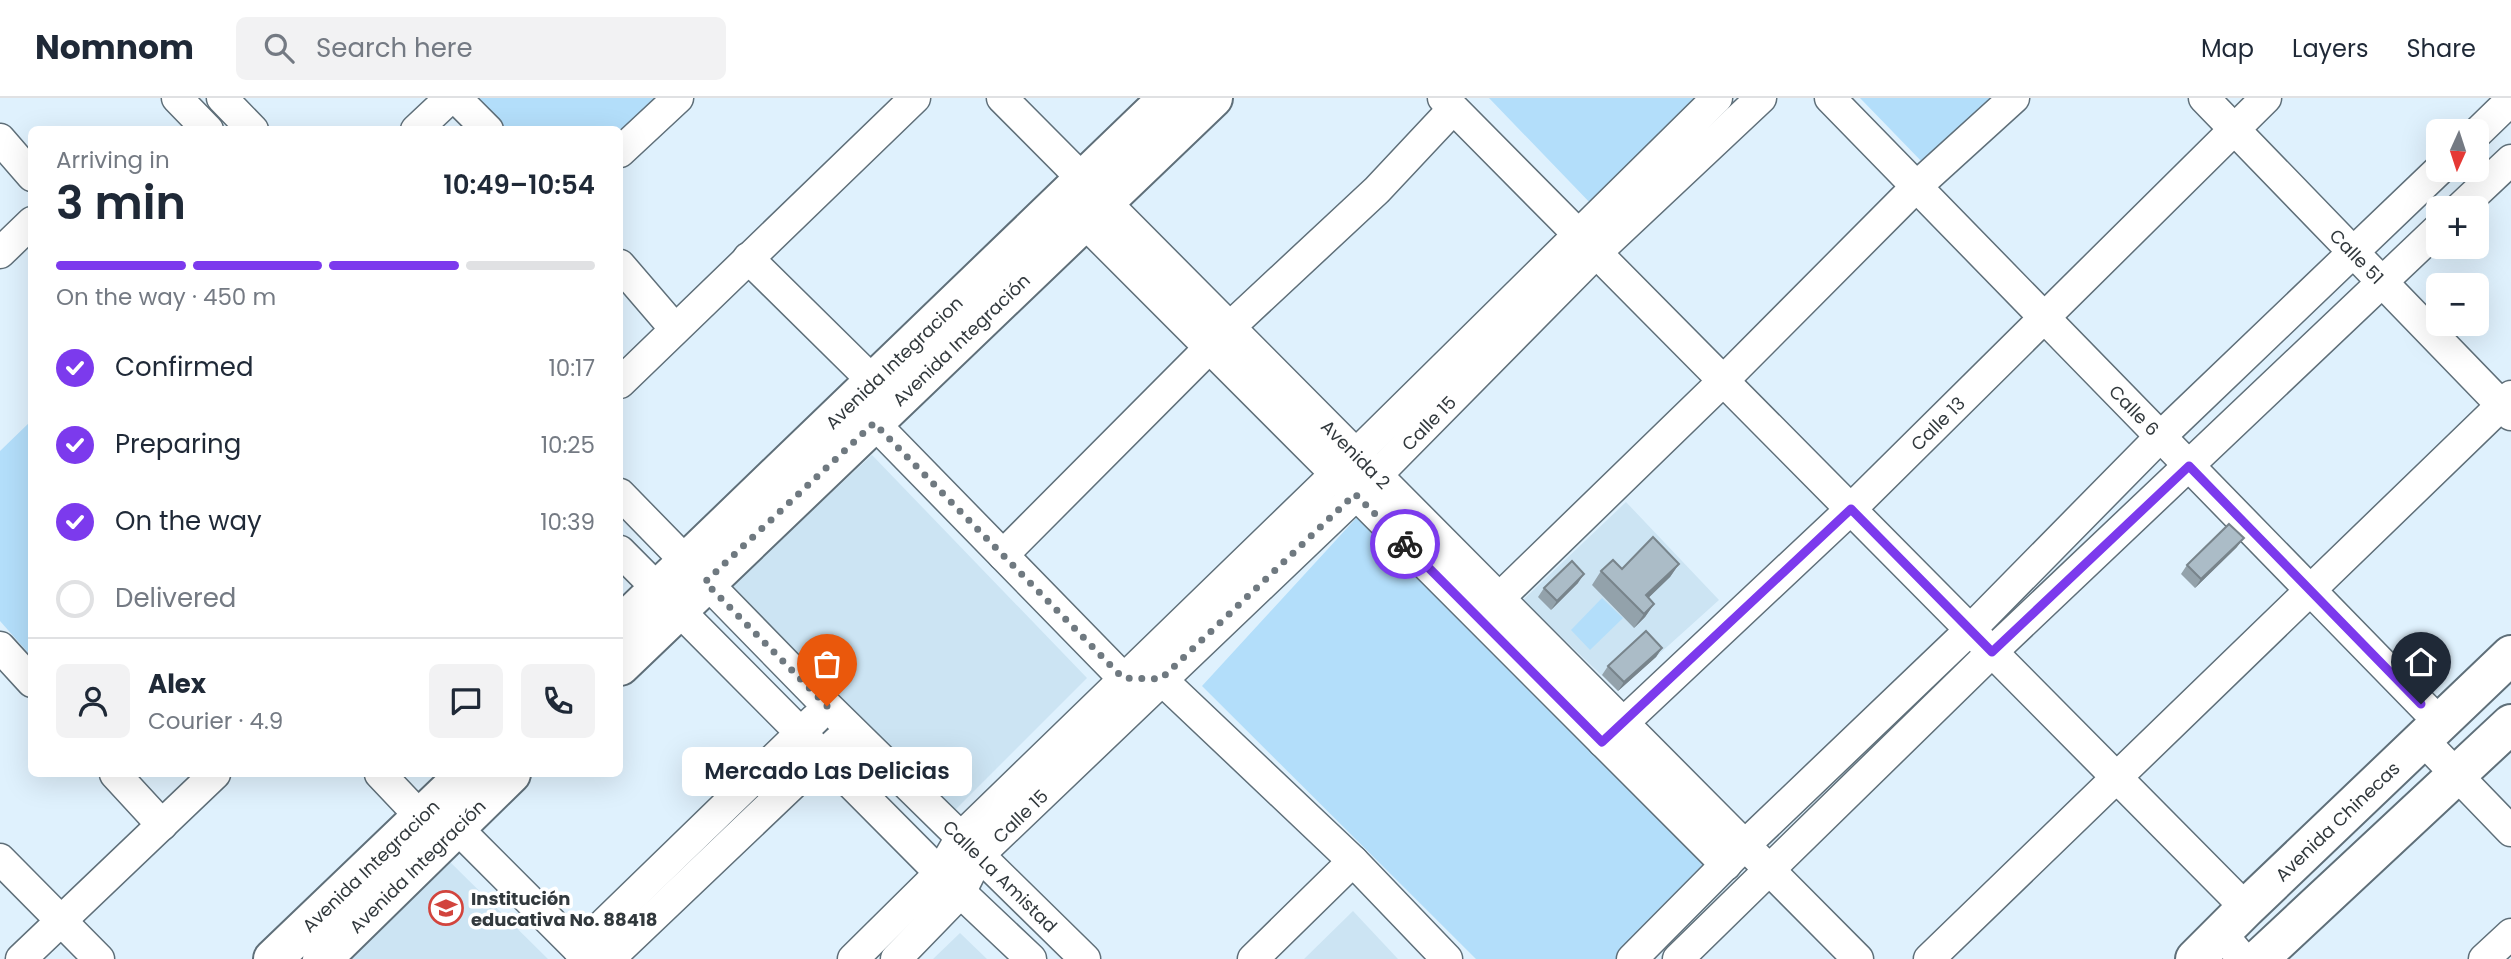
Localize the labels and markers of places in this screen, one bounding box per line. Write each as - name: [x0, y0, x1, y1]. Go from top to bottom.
- pin: [2391, 632, 2451, 704]
- pin: [797, 634, 857, 706]
- callout: Mercado Las Delicias: [682, 748, 972, 797]
- place label: Institución educativa No. 88418: [471, 886, 657, 932]
- school or university icon: Institución educativa No. 88418: [427, 889, 465, 927]

